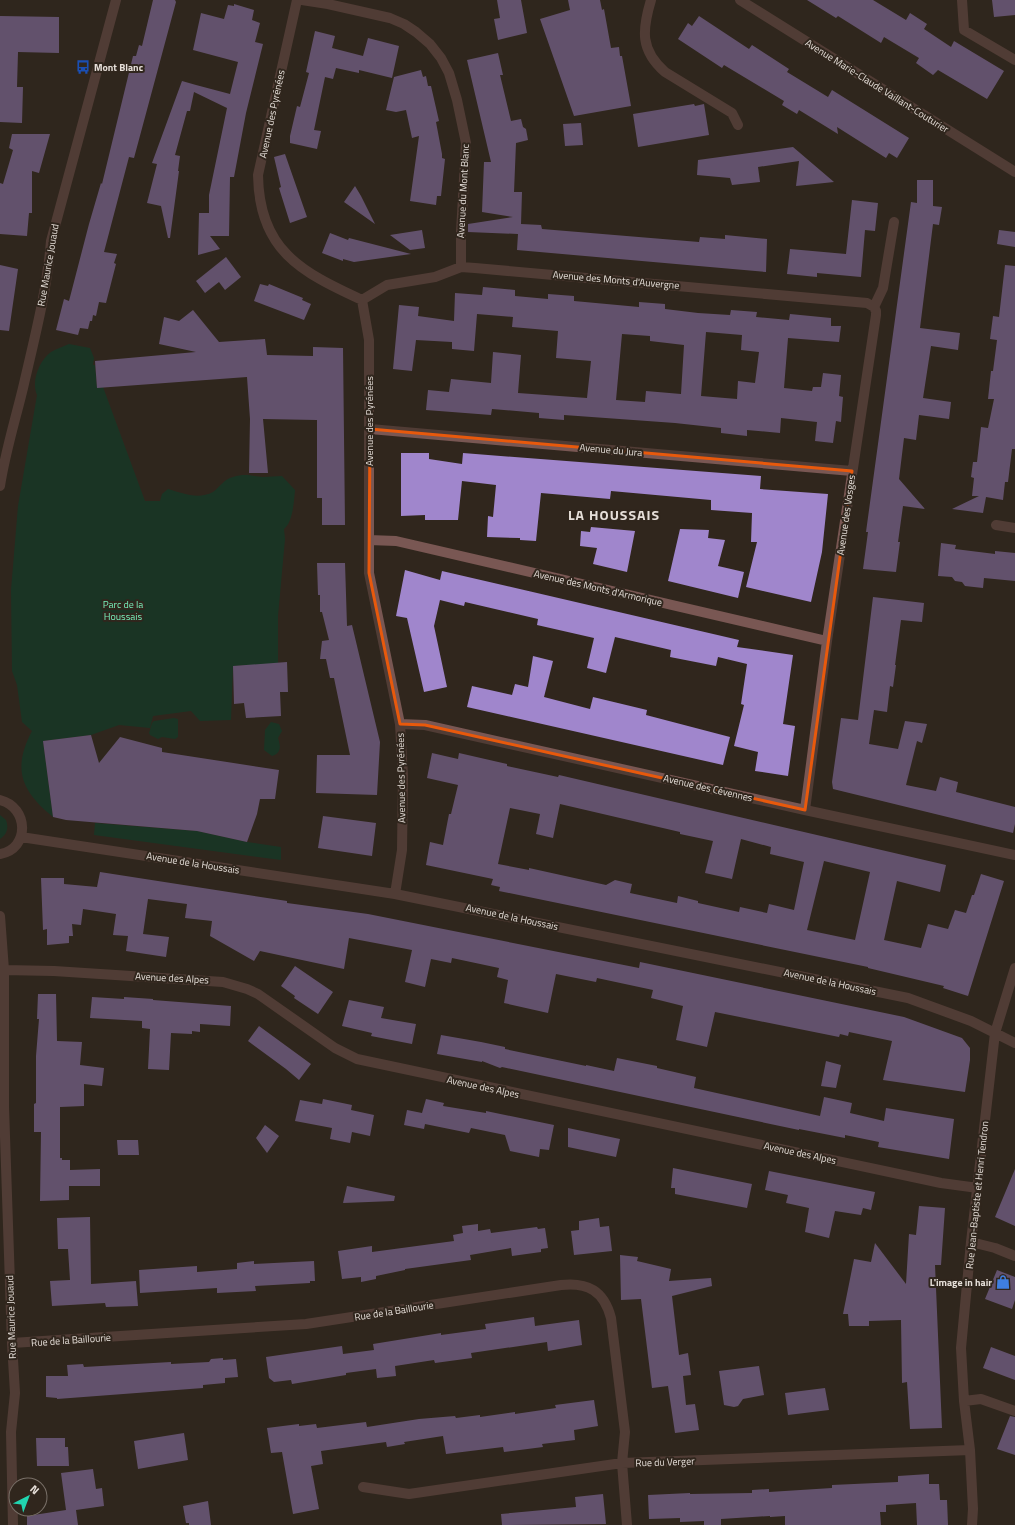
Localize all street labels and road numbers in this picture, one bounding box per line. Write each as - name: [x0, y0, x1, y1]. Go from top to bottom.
- street label: Avenue Marie-Claude Vaillant-Couturier: [802, 35, 952, 137]
- street label: Avenue des Pyrénées: [255, 68, 289, 160]
- street label: Avenue du Mont Blanc: [453, 144, 473, 238]
- street label: Rue Maurice Jouaud: [33, 223, 63, 307]
- street label: Avenue des Monts d'Auvergne: [552, 267, 680, 293]
- street label: Avenue des Pyrénées: [362, 376, 377, 466]
- street label: Avenue du Jura: [579, 440, 643, 460]
- street label: Avenue des Vosges: [833, 474, 859, 556]
- street label: Avenue des Monts d'Armorique: [532, 566, 664, 610]
- street label: Avenue des Pyrénées: [393, 733, 409, 823]
- street label: Avenue des Cévennes: [662, 770, 754, 806]
- street label: Avenue de la Houssais: [145, 848, 241, 878]
- street label: Avenue de la Houssais: [464, 900, 560, 934]
- street label: Avenue de la Houssais: [782, 965, 878, 999]
- street label: Avenue des Alpes: [135, 969, 210, 987]
- street label: Avenue des Alpes: [445, 1072, 521, 1102]
- street label: Rue Jean-Baptiste et Henri Tendron: [962, 1120, 992, 1270]
- street label: Avenue des Alpes: [762, 1138, 838, 1168]
- street label: Rue Maurice Jouaud: [2, 1275, 20, 1359]
- street label: Rue de la Baillourie: [353, 1297, 435, 1325]
- street label: Rue de la Baillourie: [31, 1330, 111, 1350]
- street label: Rue du Verger: [635, 1453, 695, 1471]

